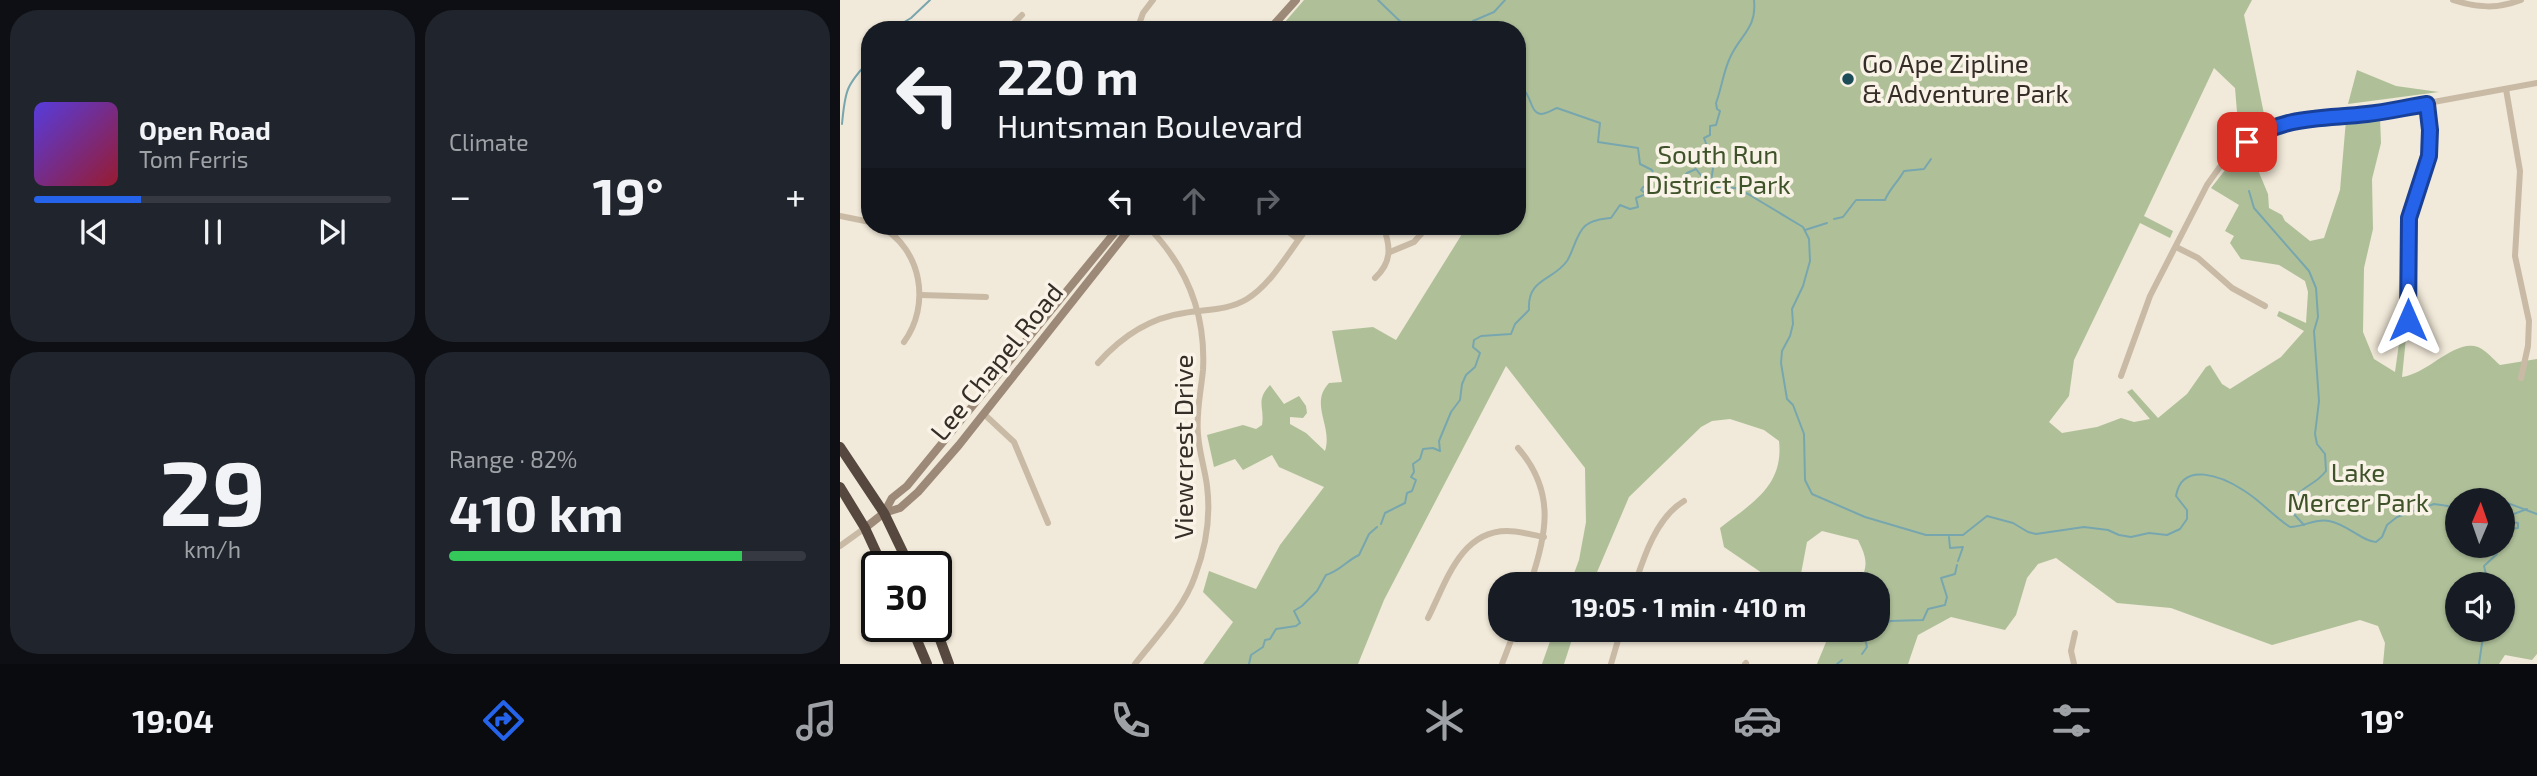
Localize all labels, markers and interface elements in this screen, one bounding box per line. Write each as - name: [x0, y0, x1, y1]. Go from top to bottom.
- text: 220 m: [997, 46, 1139, 105]
- place label: Go Ape Zipline & Adventure Park: [1862, 47, 2069, 108]
- icon: left: [882, 49, 973, 140]
- marker: Go Ape Zipline & Adventure Park: [1840, 71, 1856, 87]
- text: Huntsman Boulevard: [997, 106, 1303, 144]
- pin: [2217, 112, 2277, 172]
- text: Open Road: [139, 114, 271, 145]
- icon: arrive: [2228, 123, 2266, 161]
- text: Climate: [449, 128, 529, 156]
- park label: South Run District Park: [1645, 138, 1791, 199]
- text: Tom Ferris: [139, 145, 248, 173]
- text: 19°: [593, 163, 664, 225]
- text: −: [449, 172, 471, 218]
- text: +: [785, 172, 806, 218]
- icon: left: [1102, 182, 1140, 220]
- icon: ahead: [1175, 182, 1213, 220]
- icon: right: [1248, 182, 1286, 220]
- icon: previous: [75, 213, 113, 251]
- icon: pause: [194, 213, 232, 251]
- icon: next: [313, 213, 351, 251]
- street label: Lee Chapel Road: [923, 276, 1069, 446]
- position arrow: [2371, 283, 2445, 357]
- street label: Viewcrest Drive: [1167, 355, 1198, 540]
- text: 29: [159, 435, 266, 544]
- text: Range · 82%: [449, 445, 577, 473]
- park label: Lake Mercer Park: [2287, 456, 2429, 517]
- text: 410 km: [449, 480, 624, 542]
- north arrow: [2445, 488, 2515, 558]
- map controls: [2445, 488, 2515, 642]
- text: km/h: [184, 535, 241, 563]
- speed limit sign: 30: [861, 551, 952, 642]
- button: sound: [2445, 572, 2515, 642]
- text: 19:05 · 1 min · 410 m: [1572, 591, 1806, 622]
- icon: directions: [479, 696, 528, 745]
- icon: music: [792, 696, 841, 745]
- icon: phone: [1106, 696, 1155, 745]
- icon: climate: [1420, 696, 1469, 745]
- icon: car: [1733, 696, 1782, 745]
- icon: filters: [2047, 696, 2096, 745]
- text: 19:04: [132, 701, 214, 739]
- text: 19°: [2361, 701, 2405, 739]

